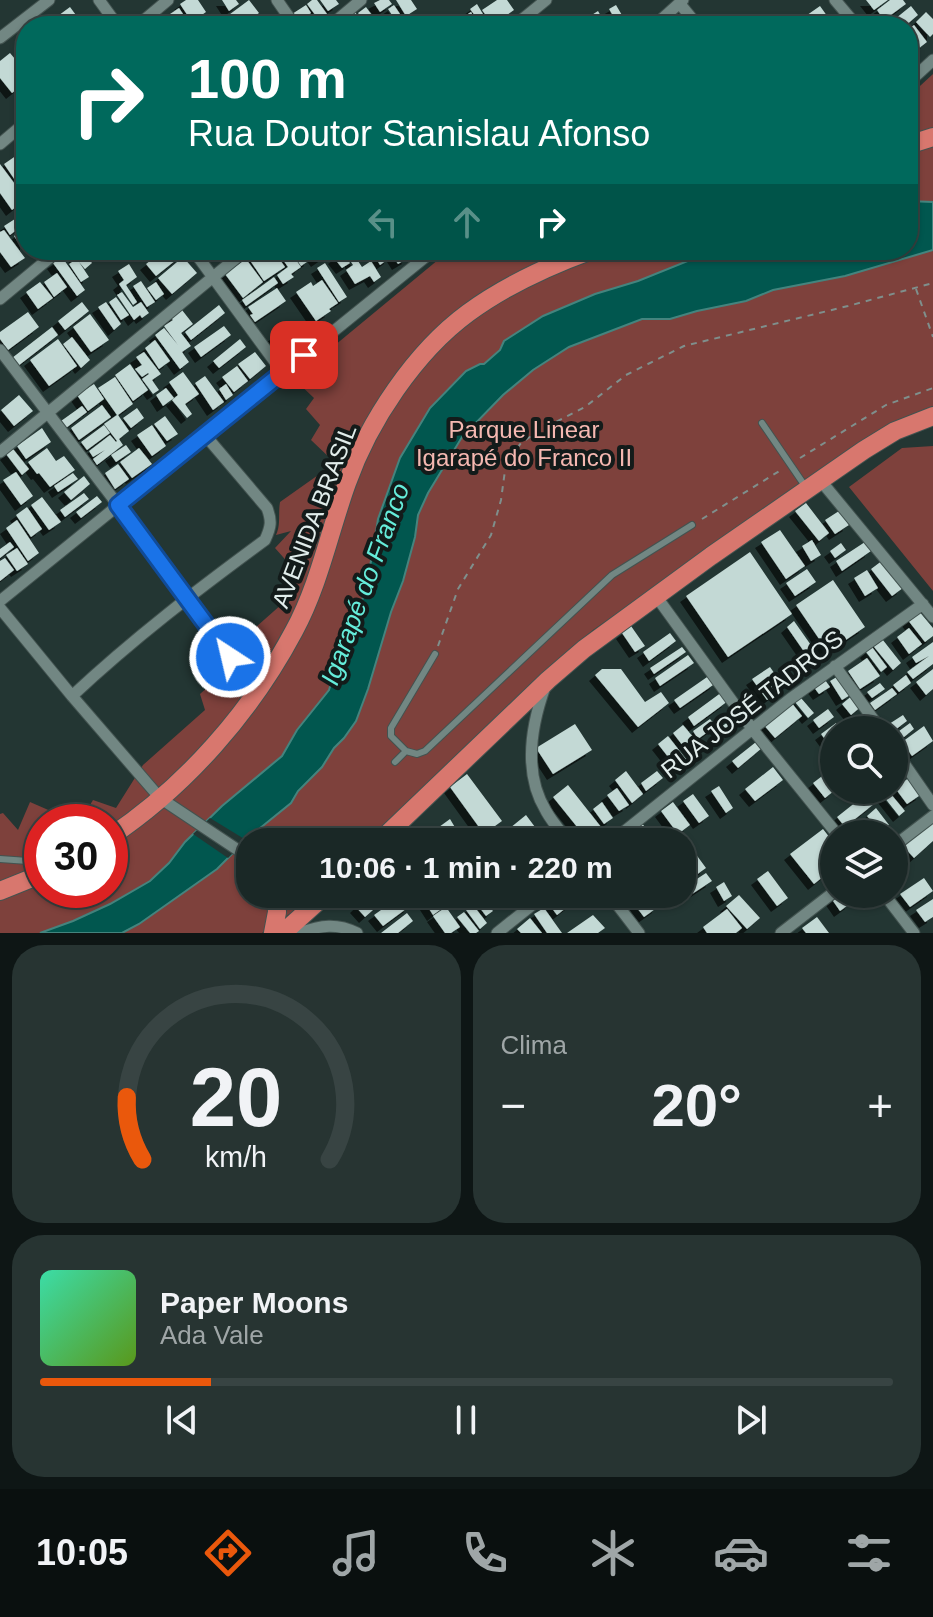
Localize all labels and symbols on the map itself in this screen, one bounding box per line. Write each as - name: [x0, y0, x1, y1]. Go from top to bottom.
- pin: [270, 321, 338, 389]
- park label: Parque Linear Igarapé do Franco II: [416, 416, 632, 471]
- street label: AVENIDA BRASIL: [267, 420, 361, 612]
- water label: Igarapé do Franco: [315, 479, 415, 689]
- position arrow: [188, 615, 272, 699]
- street label: RUA JOSÉ TADROS: [656, 625, 848, 783]
- speed limit sign: 30: [24, 804, 128, 908]

